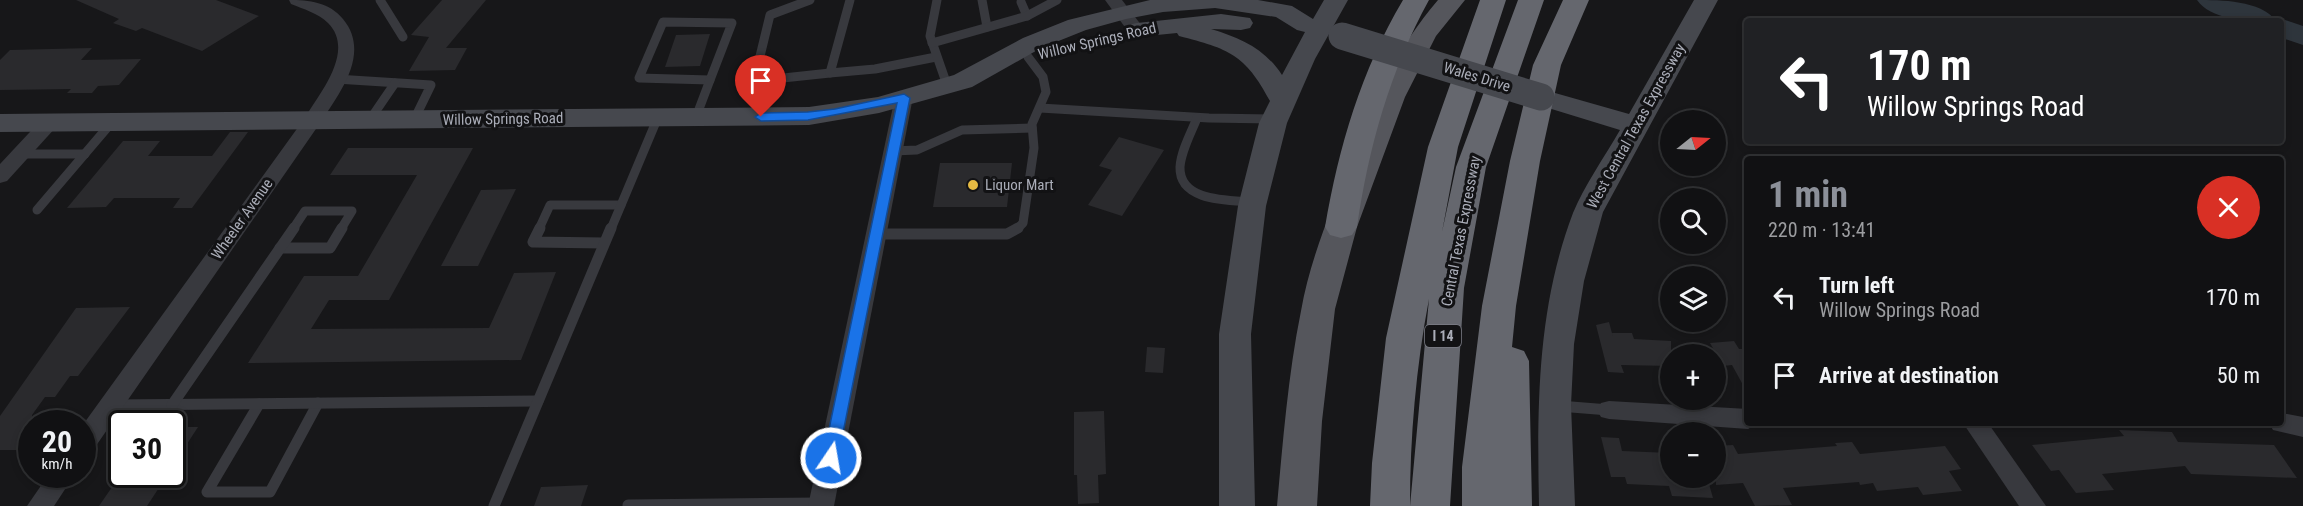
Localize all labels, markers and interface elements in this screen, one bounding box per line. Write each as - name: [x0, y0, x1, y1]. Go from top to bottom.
- street label: Willow Springs Road: [1036, 19, 1158, 63]
- street label: West Central Texas Expressway: [1583, 40, 1689, 212]
- text: 170 m: [1867, 41, 1972, 90]
- icon: left: [1768, 42, 1846, 120]
- pin: [735, 55, 786, 117]
- street label: Wales Drive: [1441, 58, 1513, 96]
- icon: arrive: [744, 64, 777, 97]
- text: Willow Springs Road: [1867, 91, 2084, 123]
- street label: Willow Springs Road: [442, 109, 564, 129]
- north arrow: [1660, 110, 1726, 176]
- map controls: [1660, 110, 1726, 488]
- street label: Central Texas Expressway: [1438, 154, 1484, 308]
- text: 1 min: [1768, 174, 1848, 216]
- street label: Wheeler Avenue: [208, 175, 276, 263]
- place label: Liquor Mart: [985, 176, 1054, 194]
- button: close: [2197, 176, 2260, 239]
- marker: Liquor Mart: [966, 178, 980, 192]
- button: search: [1660, 188, 1726, 254]
- text: 220 m · 13:41: [1768, 218, 1875, 242]
- button: layers: [1660, 266, 1726, 332]
- text: Turn left: [1819, 273, 1894, 298]
- icon: left: [1768, 281, 1801, 314]
- text: 170 m: [2206, 285, 2260, 310]
- text: Willow Springs Road: [1819, 298, 1980, 322]
- road number: I 14: [1425, 325, 1461, 347]
- button: +: [1660, 344, 1726, 410]
- icon: arrive: [1768, 359, 1801, 392]
- text: Arrive at destination: [1819, 363, 1999, 388]
- text: 50 m: [2217, 363, 2260, 388]
- speed limit sign: 30: [108, 410, 186, 488]
- button: −: [1660, 422, 1726, 488]
- text: 20: [42, 424, 72, 459]
- position arrow: [799, 426, 863, 490]
- text: km/h: [42, 455, 72, 473]

